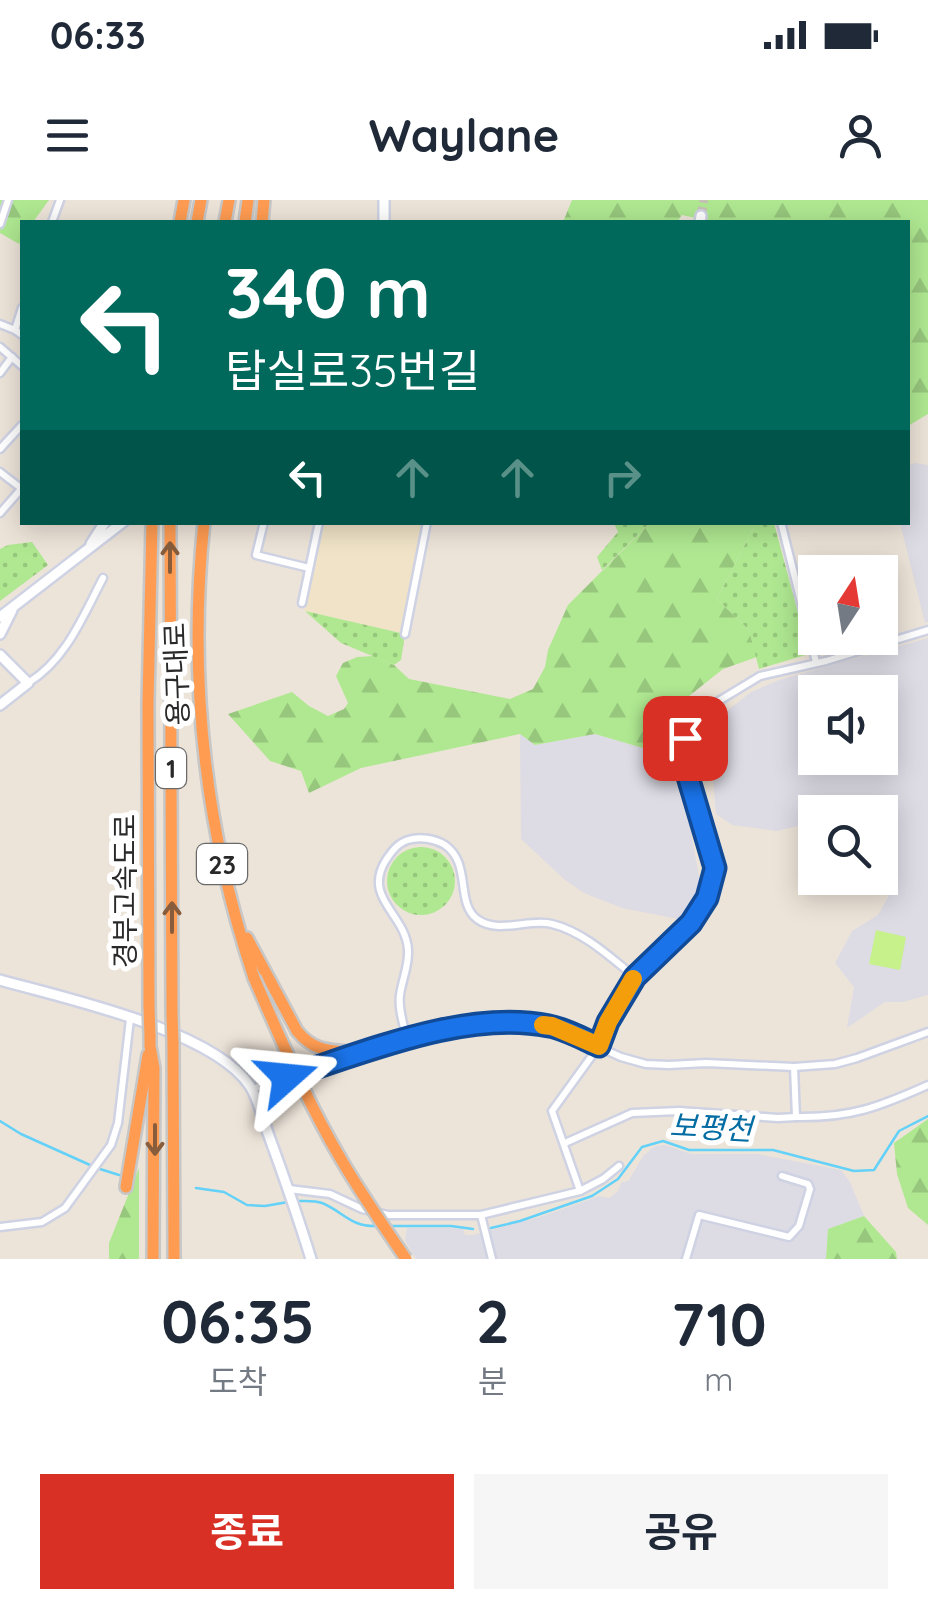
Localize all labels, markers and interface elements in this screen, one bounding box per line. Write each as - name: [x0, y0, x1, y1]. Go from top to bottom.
- text: 06:33: [50, 11, 146, 59]
- text: Waylane: [369, 107, 559, 163]
- icon: menu: [40, 108, 95, 163]
- icon: person: [833, 108, 888, 163]
- text: 340 m: [225, 248, 431, 336]
- icon: left: [60, 260, 190, 390]
- text: 탑실로35번길: [225, 342, 480, 398]
- icon: left: [280, 450, 335, 505]
- icon: ahead: [385, 450, 440, 505]
- icon: ahead: [490, 450, 545, 505]
- icon: right: [595, 450, 650, 505]
- one-way arrow: [160, 541, 180, 574]
- north arrow: [798, 555, 898, 655]
- map controls: [798, 555, 898, 895]
- street label: 용구대로: [157, 622, 195, 726]
- button: sound: [798, 675, 898, 775]
- pin: [643, 696, 728, 781]
- icon: arrive: [658, 711, 713, 766]
- road number: 1: [156, 748, 186, 788]
- button: search: [798, 795, 898, 895]
- street label: 경부고속도로: [107, 814, 142, 968]
- road number: 23: [197, 844, 247, 884]
- one-way arrow: [162, 901, 182, 934]
- position arrow: [235, 1025, 339, 1129]
- water label: 보평천: [669, 1106, 757, 1148]
- one-way arrow: [146, 1122, 164, 1155]
- text: 06:35: [161, 1283, 314, 1358]
- text: 2: [476, 1283, 510, 1358]
- text: 710: [671, 1286, 767, 1361]
- text: m: [704, 1359, 734, 1399]
- text: 도착: [208, 1361, 267, 1401]
- text: 분: [478, 1361, 508, 1401]
- button: 종료: [40, 1474, 454, 1589]
- button: 공유: [474, 1474, 888, 1589]

